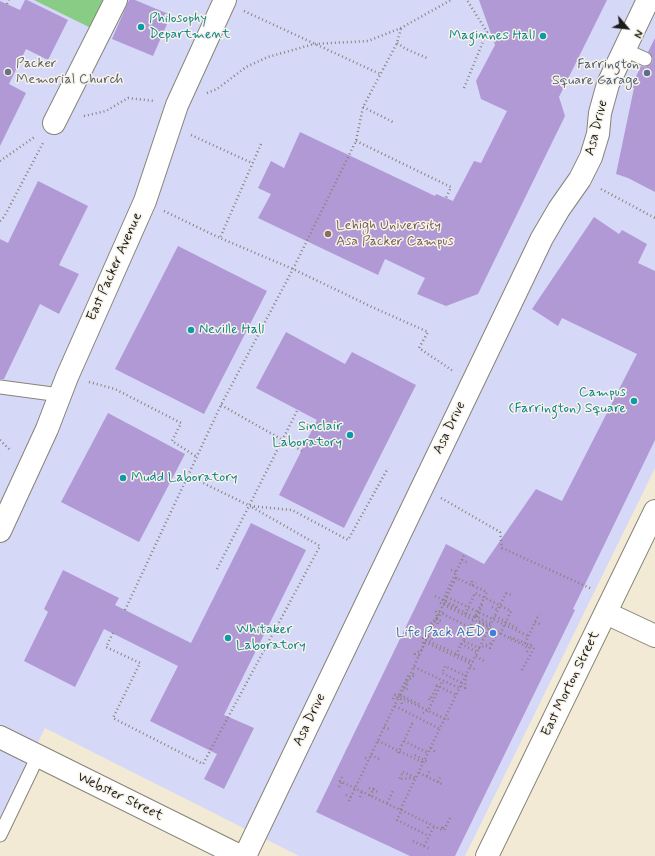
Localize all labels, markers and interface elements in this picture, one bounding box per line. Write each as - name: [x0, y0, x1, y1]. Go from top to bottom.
- north arrow: [607, 8, 647, 48]
- place label: Philosophy Department: [149, 11, 230, 44]
- marker: Philosophy Department: [136, 22, 146, 32]
- text: N: [630, 27, 645, 40]
- place label: Maginnes Hall: [449, 28, 535, 44]
- marker: Maginnes Hall: [538, 31, 548, 41]
- place label: Packer Memorial Church: [16, 56, 123, 88]
- place label: Farrington Square Garage: [552, 57, 639, 90]
- marker: Packer Memorial Church: [3, 67, 13, 77]
- marker: Farrington Square Garage: [642, 68, 652, 78]
- street label: Asa Drive: [582, 98, 612, 158]
- street label: East Packer Avenue: [84, 210, 146, 324]
- place label: Lehigh University Asa Packer Campus: [336, 218, 454, 250]
- marker: Lehigh University Asa Packer Campus: [323, 229, 333, 239]
- place label: Neville Hall: [199, 322, 264, 338]
- marker: Neville Hall: [186, 325, 196, 335]
- place label: Campus (Farrington) Square: [508, 385, 626, 418]
- marker: Campus (Farrington) Square: [629, 396, 639, 406]
- street label: Asa Drive: [430, 399, 470, 457]
- place label: Sinclair Laboratory: [272, 419, 342, 452]
- marker: Sinclair Laboratory: [345, 430, 355, 440]
- place label: Mudd Laboratory: [131, 470, 237, 486]
- marker: Mudd Laboratory: [118, 473, 128, 483]
- place label: Whitaker Laboratory: [236, 622, 306, 654]
- place label: Life Pack AED: [396, 625, 485, 641]
- marker: Life Pack AED: [488, 628, 498, 638]
- street label: East Morton Street: [538, 629, 604, 739]
- marker: Whitaker Laboratory: [223, 633, 233, 643]
- street label: Asa Drive: [290, 691, 330, 749]
- street label: Webster Street: [74, 769, 166, 825]

